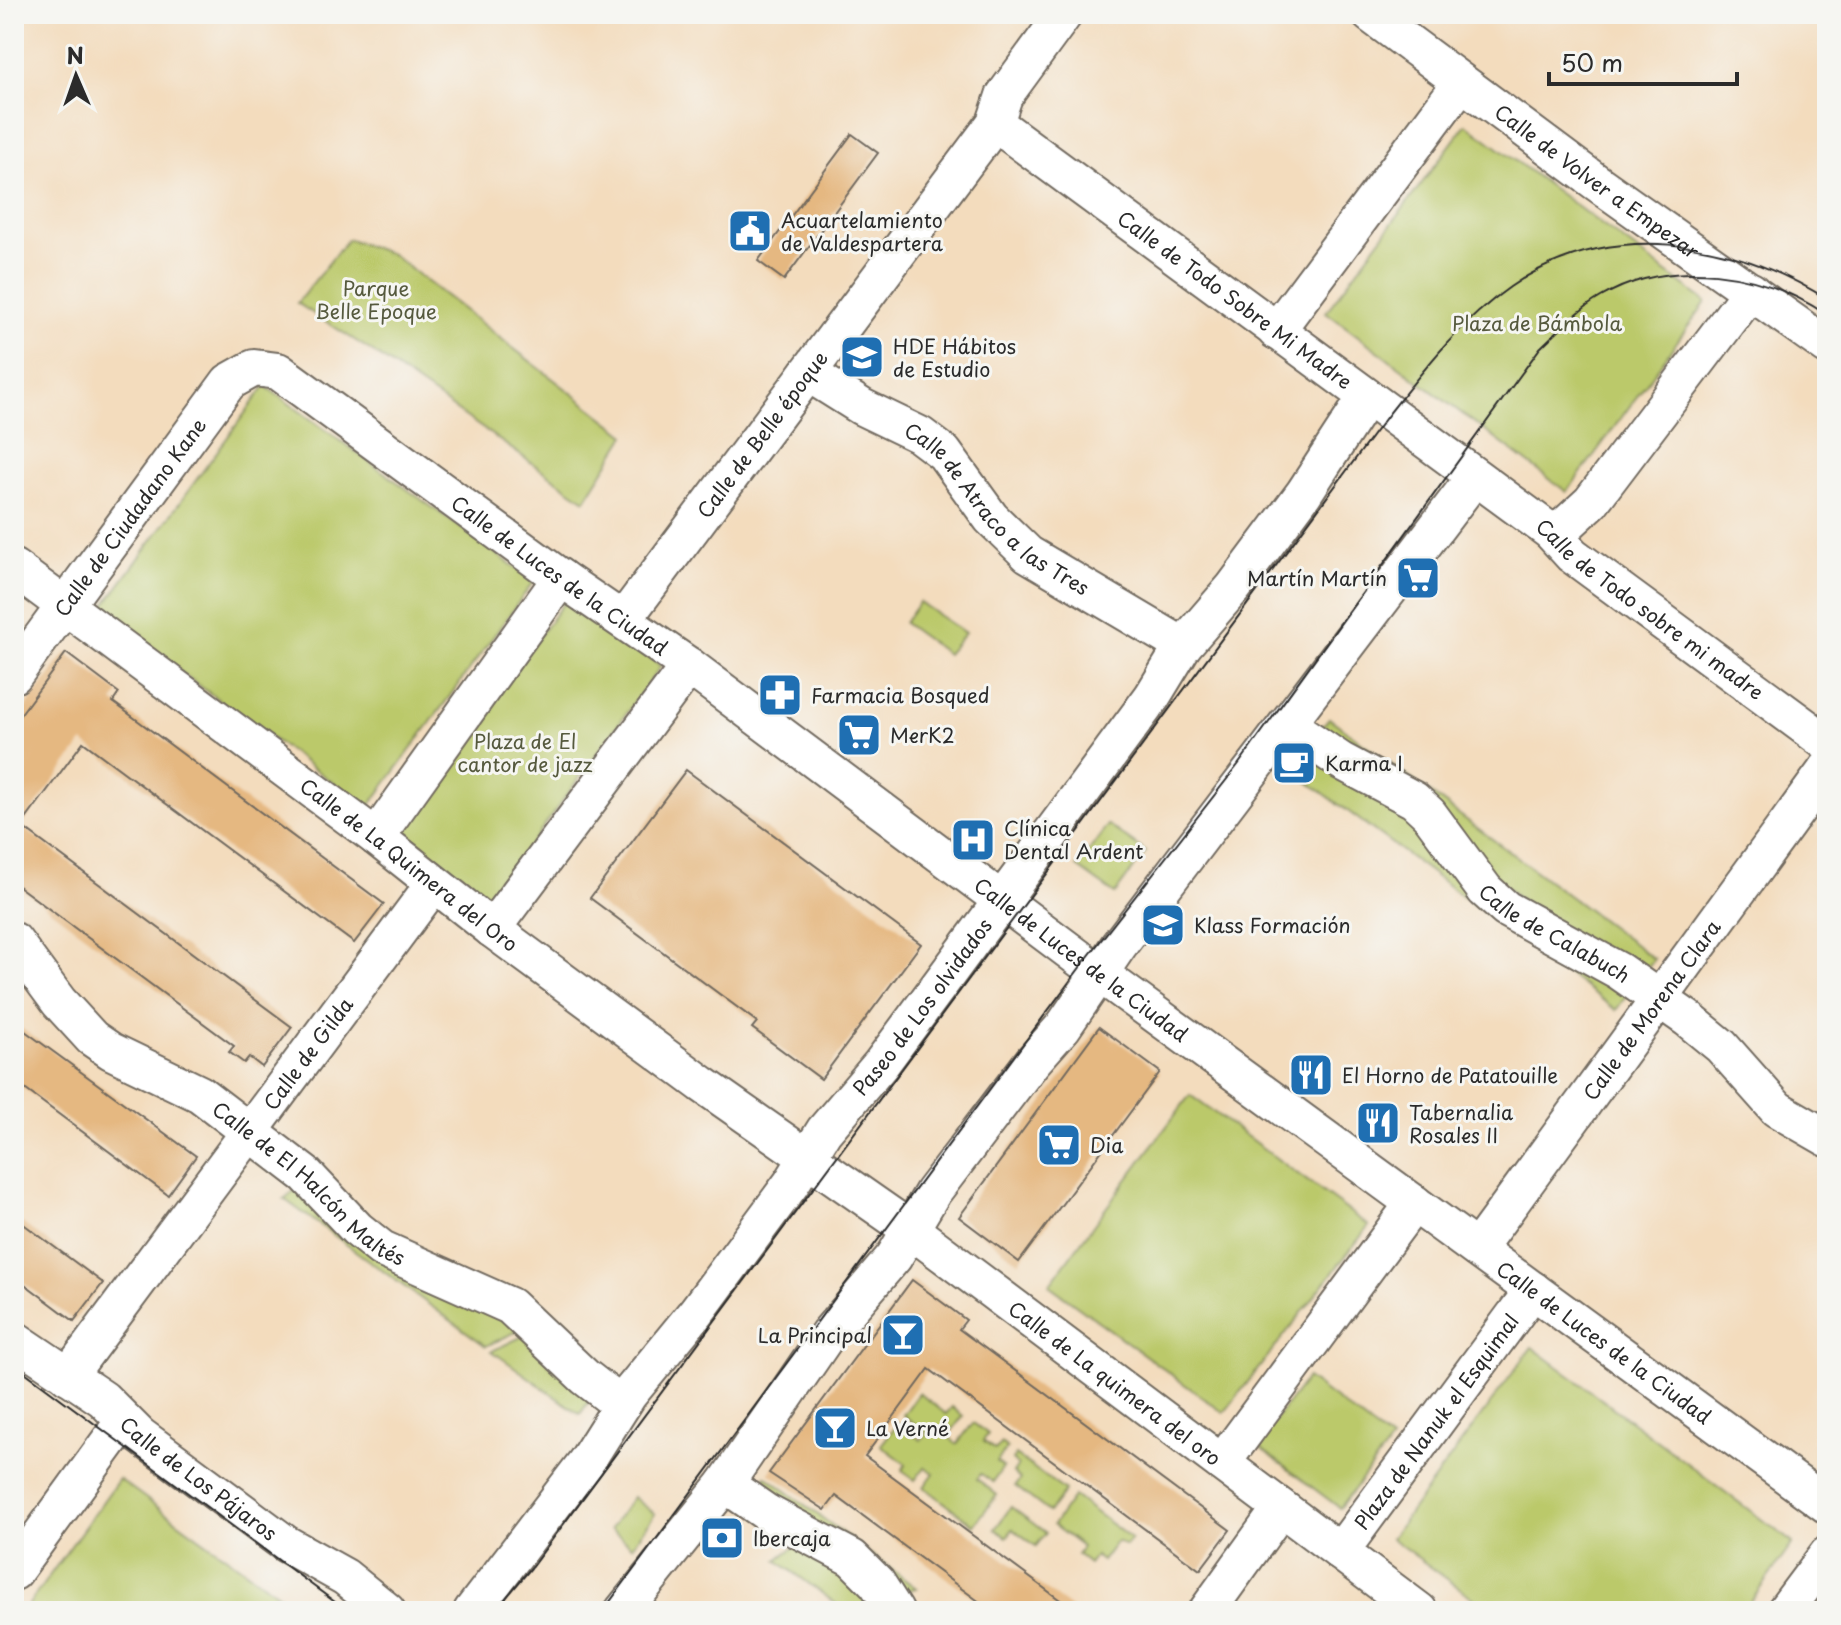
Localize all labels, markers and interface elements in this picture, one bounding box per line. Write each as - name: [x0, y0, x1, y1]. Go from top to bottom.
- north arrow: [36, 36, 116, 116]
- scale bar: [1549, 36, 1737, 86]
- text: N: [66, 38, 85, 71]
- text: 50 m: [1561, 44, 1623, 80]
- street label: Calle de Volver a Empezar: [1488, 97, 1706, 266]
- street label: Calle de Todo Sobre Mi Madre: [1111, 203, 1359, 396]
- place label: Acuartelamiento de Valdespartera: [781, 205, 944, 258]
- public building icon: Acuartelamiento de Valdespartera: [726, 207, 774, 255]
- park label: Parque Belle Epoque: [315, 273, 437, 326]
- park label: Plaza de Bámbola: [1452, 308, 1622, 338]
- place label: HDE Hábitos de Estudio: [893, 331, 1016, 384]
- school or university icon: HDE Hábitos de Estudio: [838, 333, 886, 381]
- street label: Calle de Belle époque: [689, 344, 835, 524]
- street label: Calle de Ciudadano Kane: [47, 411, 213, 623]
- street label: Calle de Atraco a las Tres: [900, 415, 1095, 602]
- street label: Calle de Luces de la Ciudad: [445, 488, 674, 662]
- street label: Calle de Todo sobre mi madre: [1530, 511, 1770, 707]
- supermarket icon: Martín Martín: [1394, 554, 1442, 602]
- place label: Martín Martín: [1247, 563, 1387, 593]
- pharmacy icon: Farmacia Bosqued: [756, 671, 804, 719]
- place label: Farmacia Bosqued: [811, 680, 990, 710]
- supermarket icon: MerK2: [835, 711, 883, 759]
- place label: MerK2: [890, 720, 955, 750]
- park label: Plaza de El cantor de jazz: [457, 726, 593, 779]
- cafe icon: Karma I: [1270, 739, 1318, 787]
- place label: Karma I: [1325, 748, 1403, 778]
- street label: Calle de La Quimera del Oro: [294, 771, 524, 958]
- place label: Clínica Dental Ardent: [1004, 813, 1144, 866]
- hospital icon: Clínica Dental Ardent: [949, 816, 997, 864]
- street label: Calle de Luces de la Ciudad: [968, 870, 1194, 1049]
- street label: Calle de Calabuch: [1472, 876, 1637, 990]
- school or university icon: Klass Formación: [1139, 901, 1187, 949]
- place label: Klass Formación: [1194, 910, 1351, 940]
- street label: Paseo de Los olvidados: [845, 912, 999, 1102]
- street label: Calle de Morena Clara: [1575, 913, 1728, 1106]
- street label: Calle de Gilda: [256, 990, 360, 1116]
- restaurant icon: El Horno de Patatouille: [1287, 1051, 1335, 1099]
- place label: El Horno de Patatouille: [1342, 1060, 1558, 1090]
- street label: Calle de El Halcón Maltés: [206, 1094, 410, 1272]
- place label: Tabernalia Rosales II: [1409, 1097, 1514, 1150]
- restaurant icon: Tabernalia Rosales II: [1354, 1099, 1402, 1147]
- supermarket icon: Dia: [1035, 1121, 1083, 1169]
- place label: Dia: [1090, 1130, 1124, 1160]
- street label: Calle de Luces de la Ciudad: [1490, 1254, 1718, 1431]
- street label: Calle de La quimera del oro: [1002, 1293, 1228, 1473]
- street label: Plaza de Nanuk el Esquimal: [1346, 1307, 1526, 1536]
- bar icon: La Principal: [879, 1311, 927, 1359]
- place label: La Principal: [758, 1320, 872, 1350]
- bar icon: La Verné: [811, 1404, 859, 1452]
- street label: Calle de Los Pájaros: [113, 1409, 284, 1548]
- place label: La Verné: [866, 1413, 949, 1443]
- bank icon: Ibercaja: [698, 1514, 746, 1562]
- place label: Ibercaja: [753, 1523, 831, 1553]

